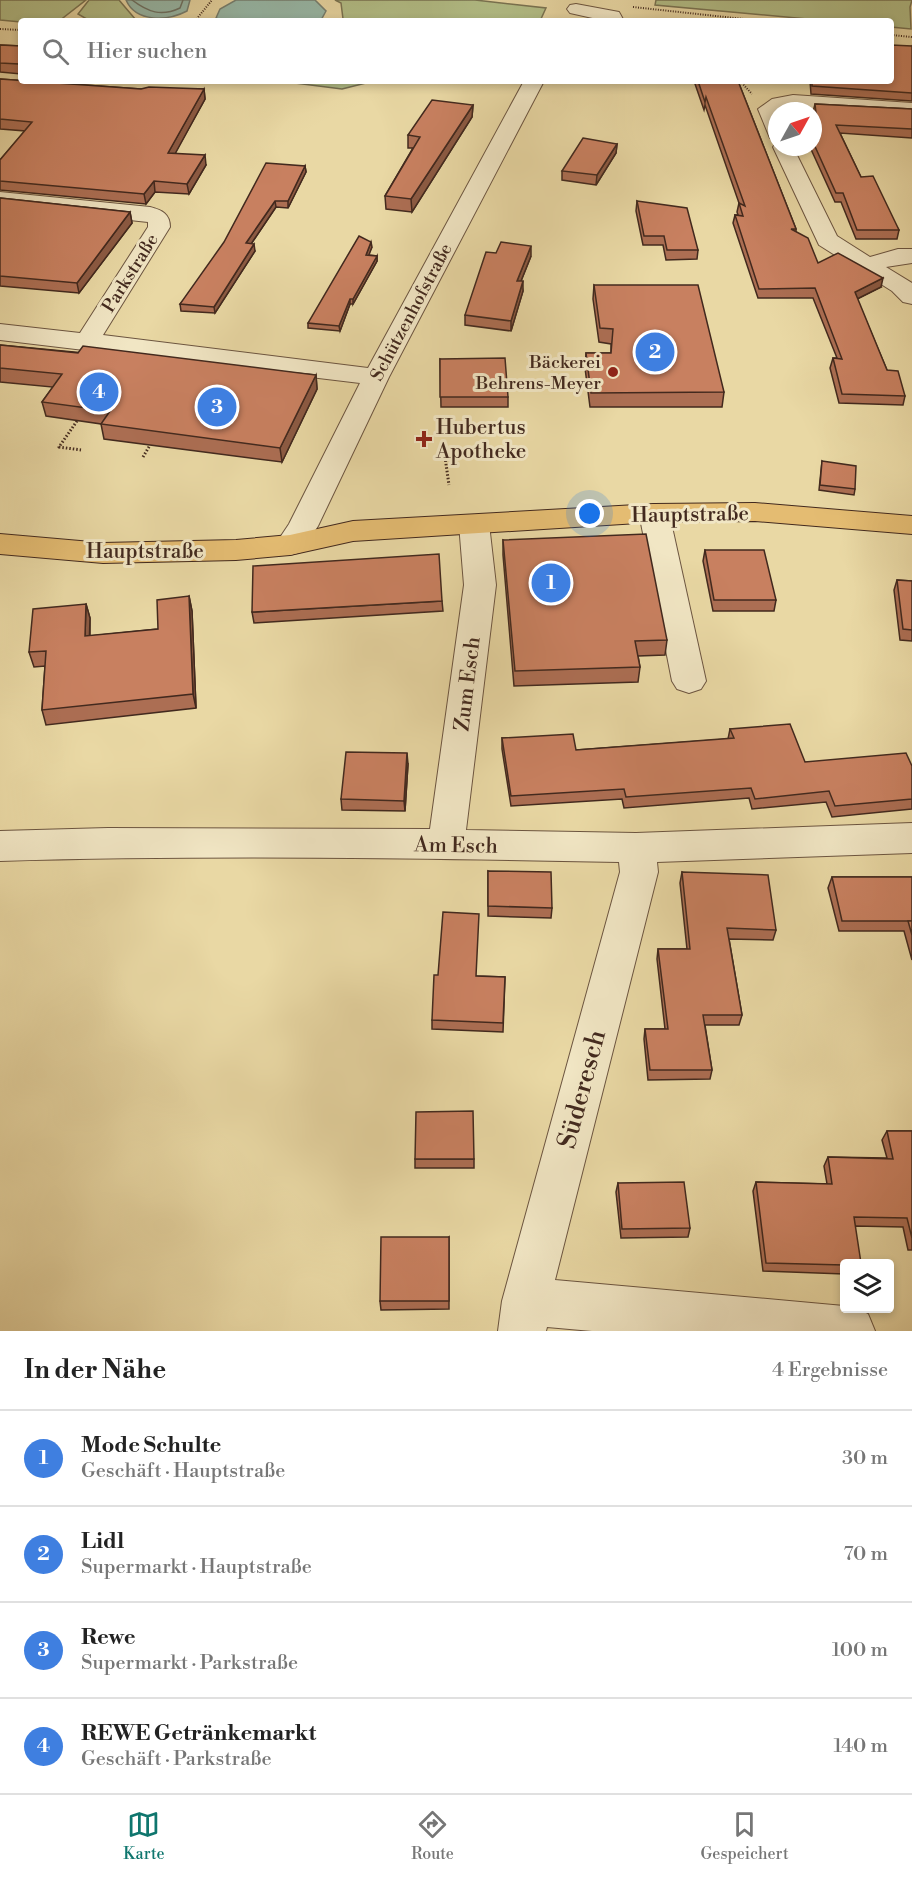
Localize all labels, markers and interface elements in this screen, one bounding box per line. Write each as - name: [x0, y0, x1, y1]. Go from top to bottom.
- search box: [18, 18, 894, 84]
- icon: search: [39, 35, 72, 68]
- text: Hier suchen: [87, 38, 207, 65]
- north arrow: [768, 102, 822, 156]
- street label: Parkstraße: [97, 230, 164, 317]
- street label: Schützenhofstraße: [365, 239, 457, 385]
- pin: 2: [636, 330, 674, 374]
- place label: Bäckerei Behrens-Meyer: [475, 351, 601, 395]
- marker: Bäckerei Behrens-Meyer: [606, 365, 620, 379]
- pin: 4: [80, 370, 118, 414]
- pin: 3: [198, 384, 236, 430]
- place label: Hubertus Apotheke: [435, 415, 526, 465]
- marker: Hubertus Apotheke: [417, 432, 431, 446]
- your location: [575, 499, 604, 528]
- street label: Hauptstraße: [631, 501, 749, 529]
- street label: Hauptstraße: [86, 539, 204, 565]
- pin: 1: [532, 560, 570, 606]
- street label: Zum Esch: [449, 635, 487, 733]
- street label: Am Esch: [413, 832, 499, 860]
- street label: Süderesch: [551, 1026, 613, 1152]
- map controls: [840, 1259, 894, 1313]
- button: layers: [840, 1259, 894, 1313]
- text: In der Nähe: [24, 1354, 166, 1386]
- text: 4 Ergebnisse: [772, 1358, 888, 1383]
- text: Mode Schulte: [81, 1432, 221, 1459]
- text: 1: [39, 1446, 48, 1471]
- text: 30 m: [842, 1446, 888, 1471]
- text: Geschäft · Hauptstraße: [81, 1459, 285, 1484]
- text: Lidl: [81, 1528, 124, 1555]
- text: 2: [37, 1542, 50, 1567]
- text: 70 m: [844, 1542, 888, 1567]
- text: Supermarkt · Hauptstraße: [81, 1555, 312, 1580]
- text: Rewe: [81, 1624, 135, 1651]
- text: 3: [37, 1638, 50, 1663]
- text: 100 m: [832, 1638, 888, 1663]
- text: Supermarkt · Parkstraße: [81, 1651, 298, 1676]
- text: REWE Getränkemarkt: [81, 1720, 316, 1747]
- text: 4: [37, 1734, 50, 1759]
- text: 140 m: [833, 1734, 888, 1759]
- text: Geschäft · Parkstraße: [81, 1747, 272, 1772]
- tab: Karte: [123, 1808, 165, 1864]
- tab: Route: [411, 1808, 454, 1864]
- tab: Gespeichert: [701, 1808, 789, 1864]

